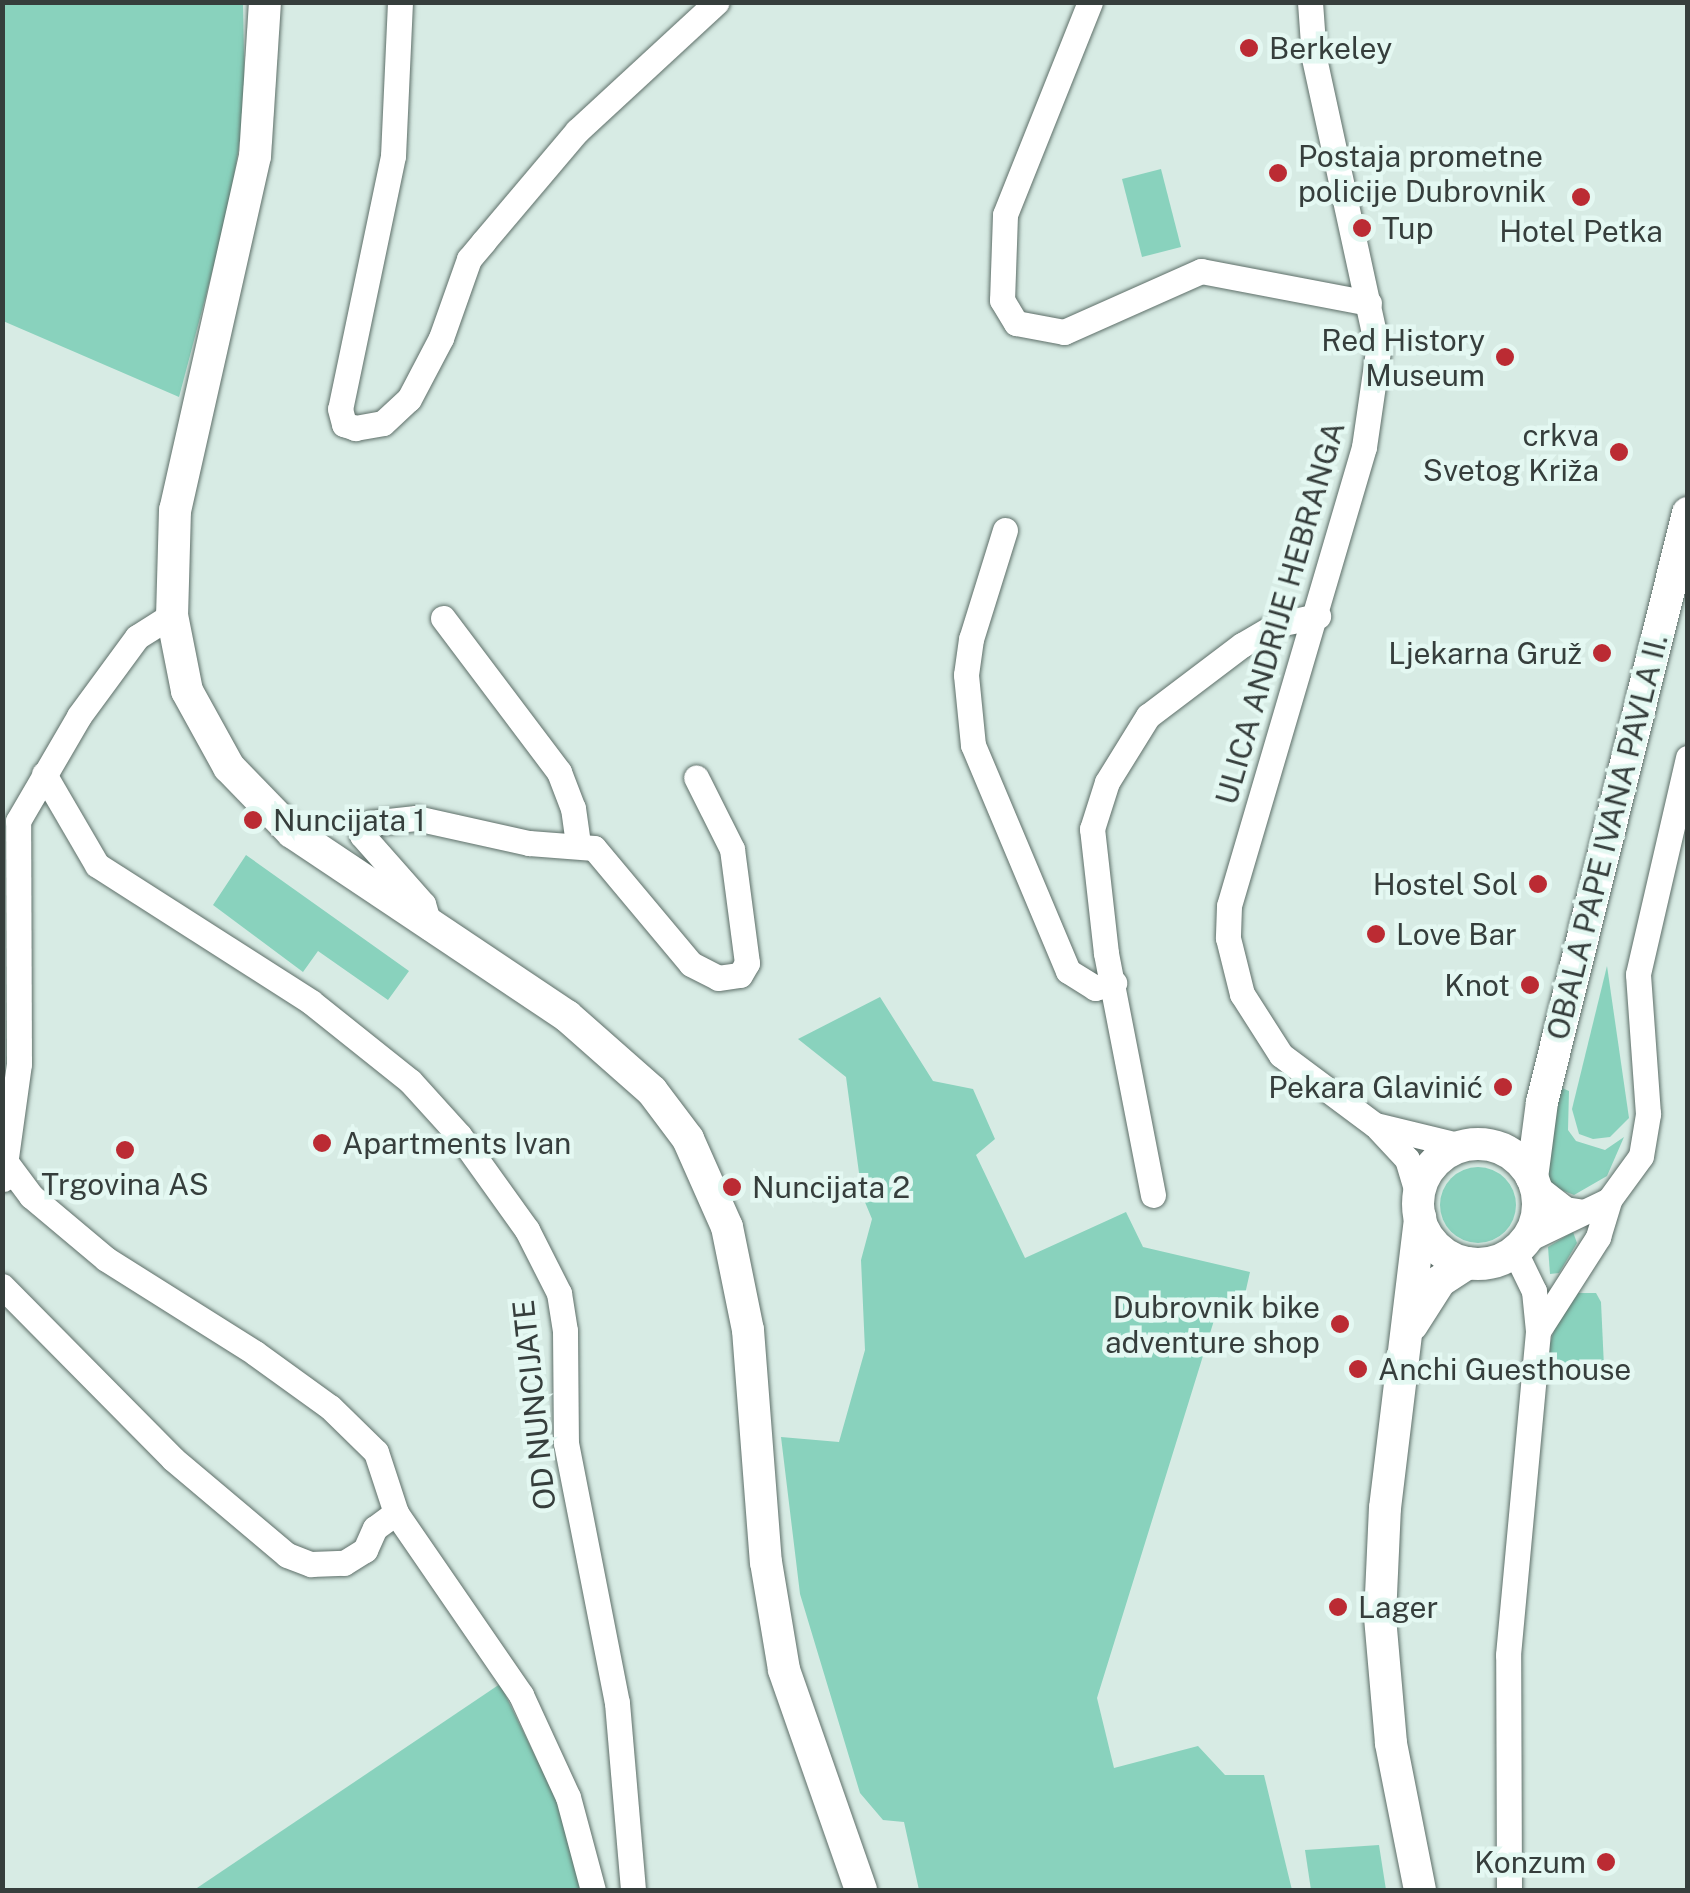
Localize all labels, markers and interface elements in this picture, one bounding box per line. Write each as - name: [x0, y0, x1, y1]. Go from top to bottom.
- place label: Berkeley: [1269, 30, 1392, 66]
- marker: Berkeley: [1238, 37, 1260, 59]
- place label: Postaja prometne policije Dubrovnik: [1298, 138, 1546, 208]
- marker: Postaja prometne policije Dubrovnik: [1267, 162, 1289, 184]
- marker: Hotel Petka: [1570, 186, 1592, 208]
- place label: Tup: [1382, 210, 1434, 246]
- place label: Hotel Petka: [1499, 213, 1663, 249]
- marker: Tup: [1351, 217, 1373, 239]
- place label: Red History Museum: [1321, 322, 1485, 392]
- marker: Red History Museum: [1494, 346, 1516, 368]
- street label: ULICA ANDRIJE HEBRANGA: [1208, 417, 1352, 809]
- place label: crkva Svetog Križa: [1423, 417, 1599, 488]
- marker: crkva Svetog Križa: [1608, 441, 1630, 463]
- street label: OBALA PAPE IVANA PAVLA II.: [1539, 631, 1675, 1043]
- place label: Ljekarna Gruž: [1388, 635, 1582, 671]
- marker: Ljekarna Gruž: [1591, 642, 1613, 664]
- place label: Nuncijata 1: [273, 802, 426, 838]
- marker: Nuncijata 1: [242, 809, 264, 831]
- place label: Hostel Sol: [1373, 866, 1518, 902]
- marker: Hostel Sol: [1527, 873, 1549, 895]
- place label: Love Bar: [1396, 916, 1517, 952]
- marker: Love Bar: [1365, 923, 1387, 945]
- place label: Knot: [1444, 967, 1510, 1003]
- marker: Knot: [1519, 974, 1541, 996]
- place label: Pekara Glavinić: [1268, 1069, 1483, 1105]
- marker: Pekara Glavinić: [1492, 1076, 1514, 1098]
- place label: Apartments Ivan: [342, 1125, 571, 1161]
- marker: Apartments Ivan: [311, 1132, 333, 1154]
- marker: Trgovina AS: [114, 1139, 136, 1161]
- place label: Trgovina AS: [41, 1166, 209, 1202]
- place label: Nuncijata 2: [752, 1169, 910, 1205]
- marker: Nuncijata 2: [721, 1176, 743, 1198]
- place label: Dubrovnik bike adventure shop: [1105, 1289, 1320, 1360]
- street label: OD NUNCIJATE: [505, 1298, 563, 1512]
- marker: Dubrovnik bike adventure shop: [1329, 1313, 1351, 1335]
- place label: Anchi Guesthouse: [1378, 1351, 1631, 1387]
- marker: Anchi Guesthouse: [1347, 1358, 1369, 1380]
- place label: Lager: [1358, 1589, 1438, 1625]
- marker: Lager: [1327, 1596, 1349, 1618]
- place label: Konzum: [1474, 1844, 1586, 1880]
- marker: Konzum: [1595, 1851, 1617, 1873]

